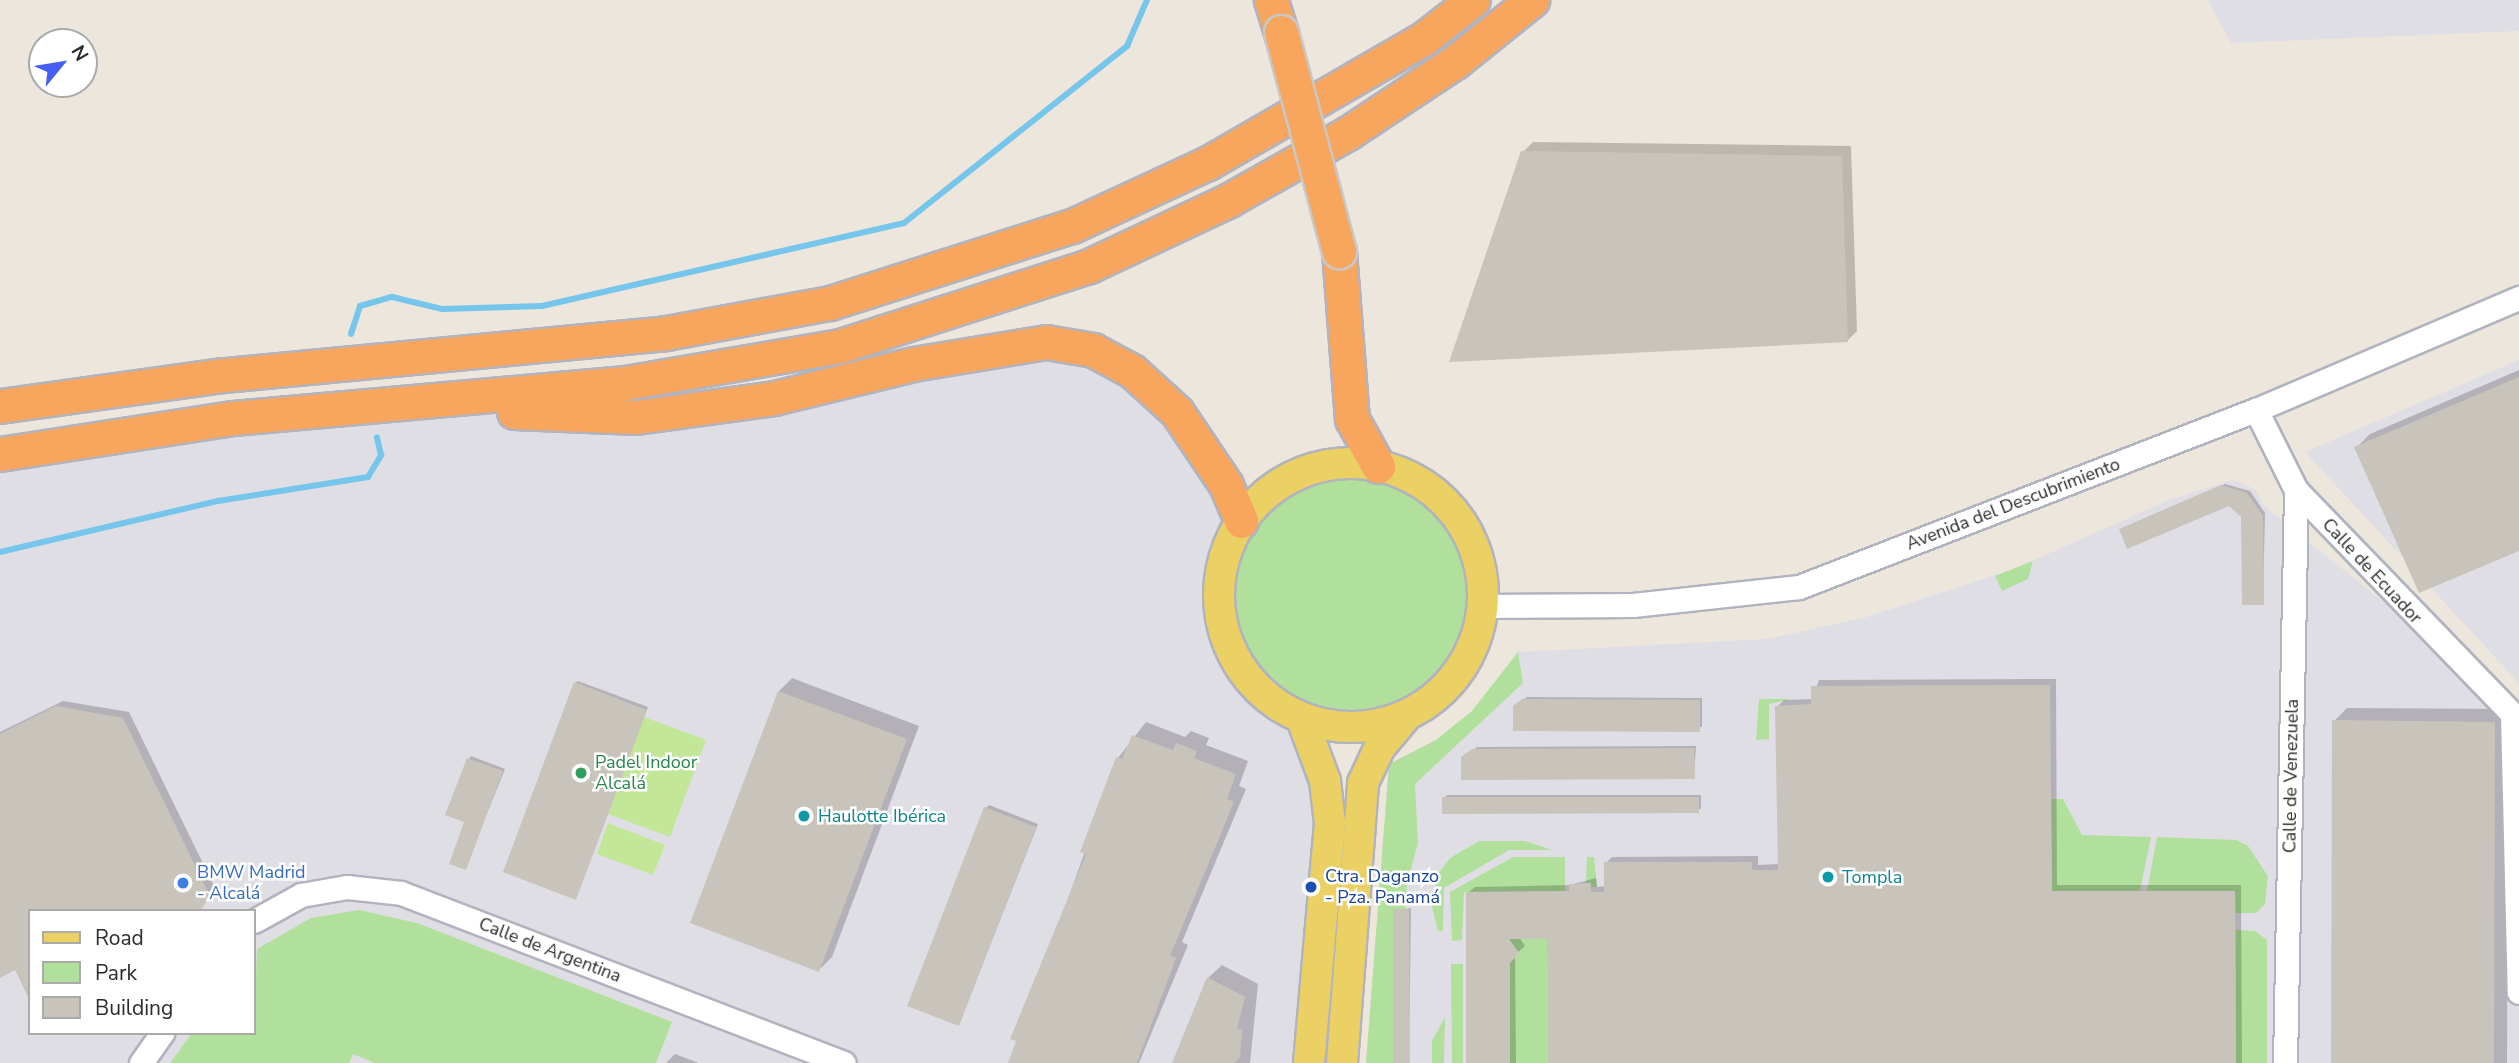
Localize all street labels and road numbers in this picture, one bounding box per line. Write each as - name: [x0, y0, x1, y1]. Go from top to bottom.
- street label: Avenida del Descubrimiento: [1903, 453, 2123, 555]
- street label: Calle de Ecuador: [2318, 514, 2426, 628]
- street label: Calle de Venezuela: [2279, 699, 2303, 853]
- street label: Calle de Argentina: [476, 913, 624, 987]

